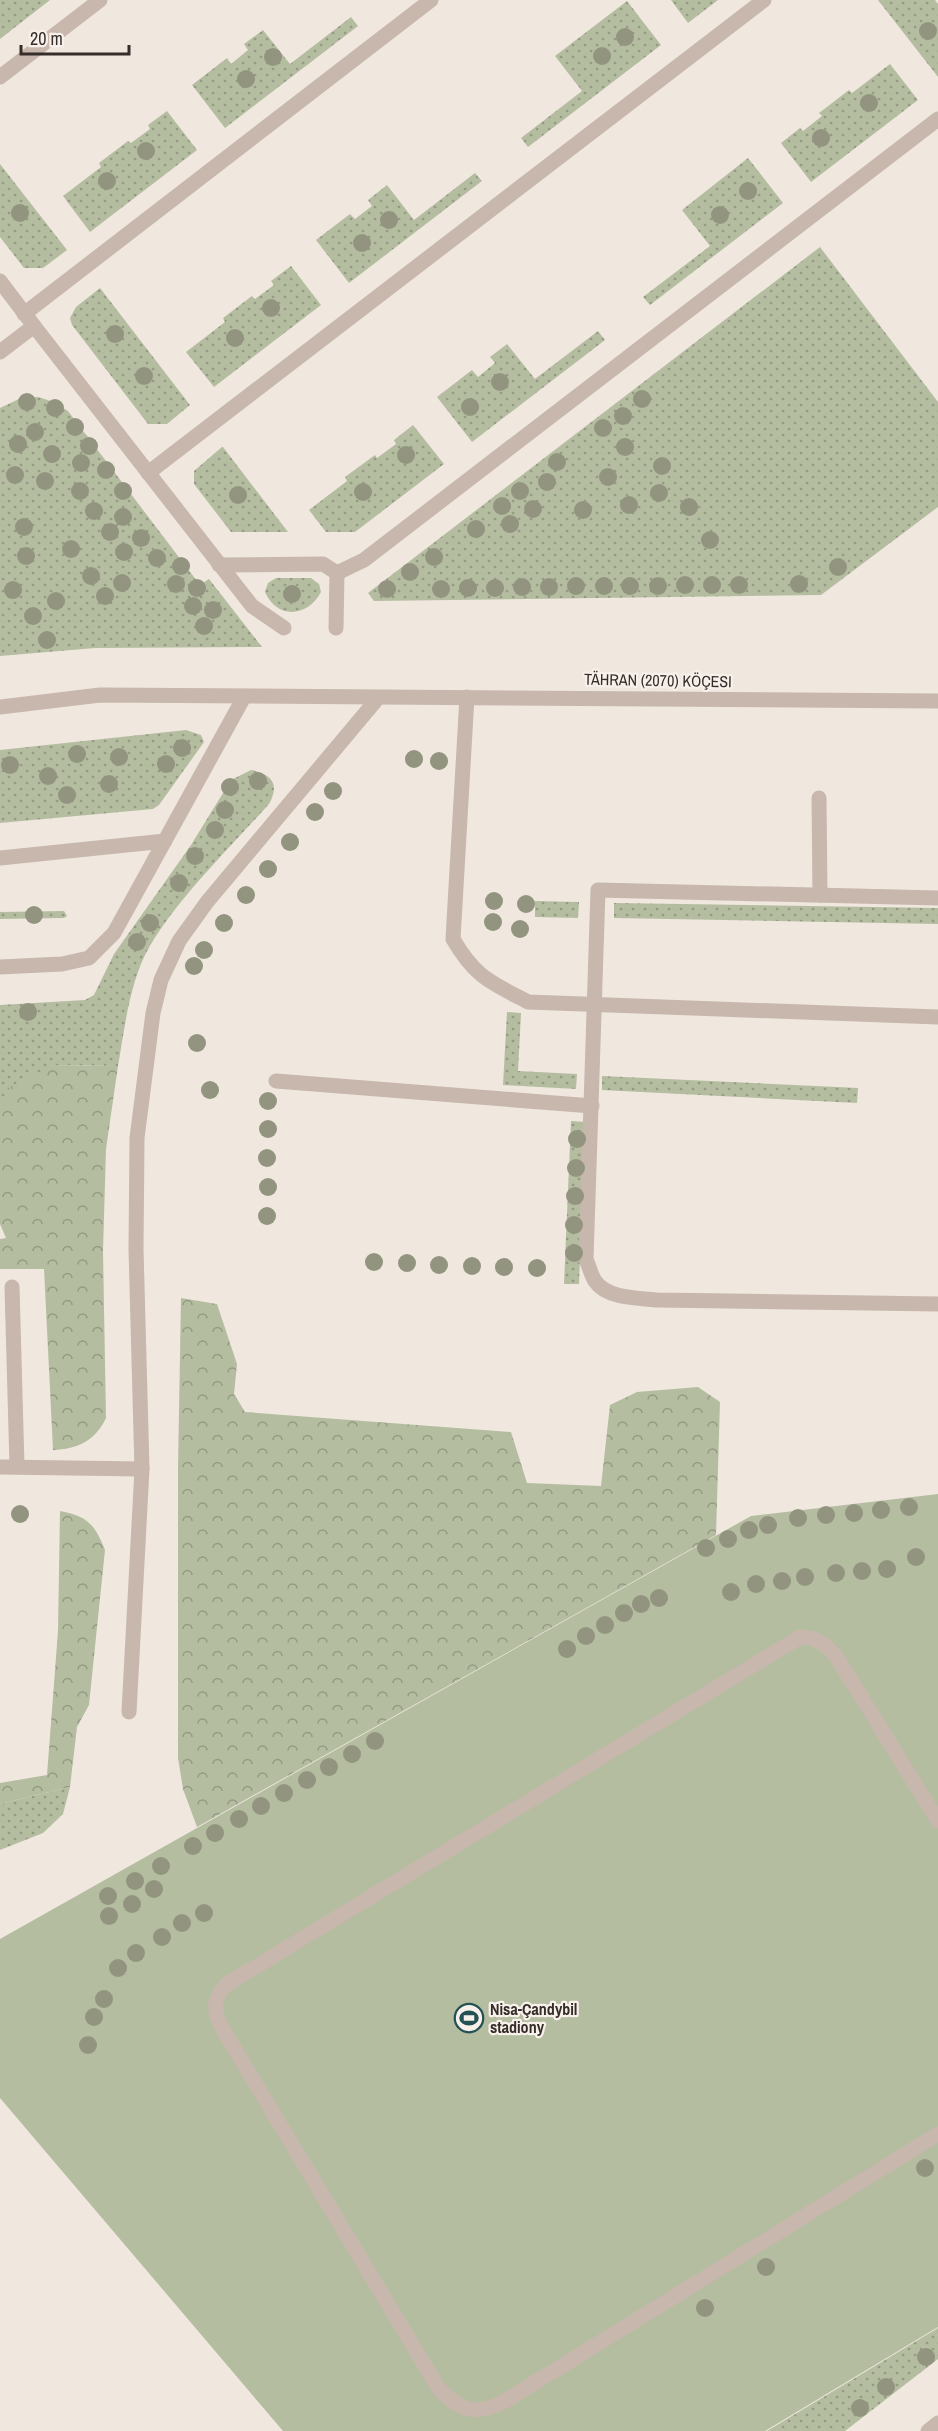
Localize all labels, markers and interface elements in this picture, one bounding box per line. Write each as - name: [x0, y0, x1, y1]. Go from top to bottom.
- scale bar: [21, 18, 129, 56]
- text: 20 m: [30, 26, 63, 51]
- street label: TÄHRAN (2070) KÖÇESI: [584, 668, 732, 692]
- place label: Nisa-Çandybil stadiony: [490, 1998, 578, 2038]
- sports icon: Nisa-Çandybil stadiony: [453, 2002, 485, 2034]

